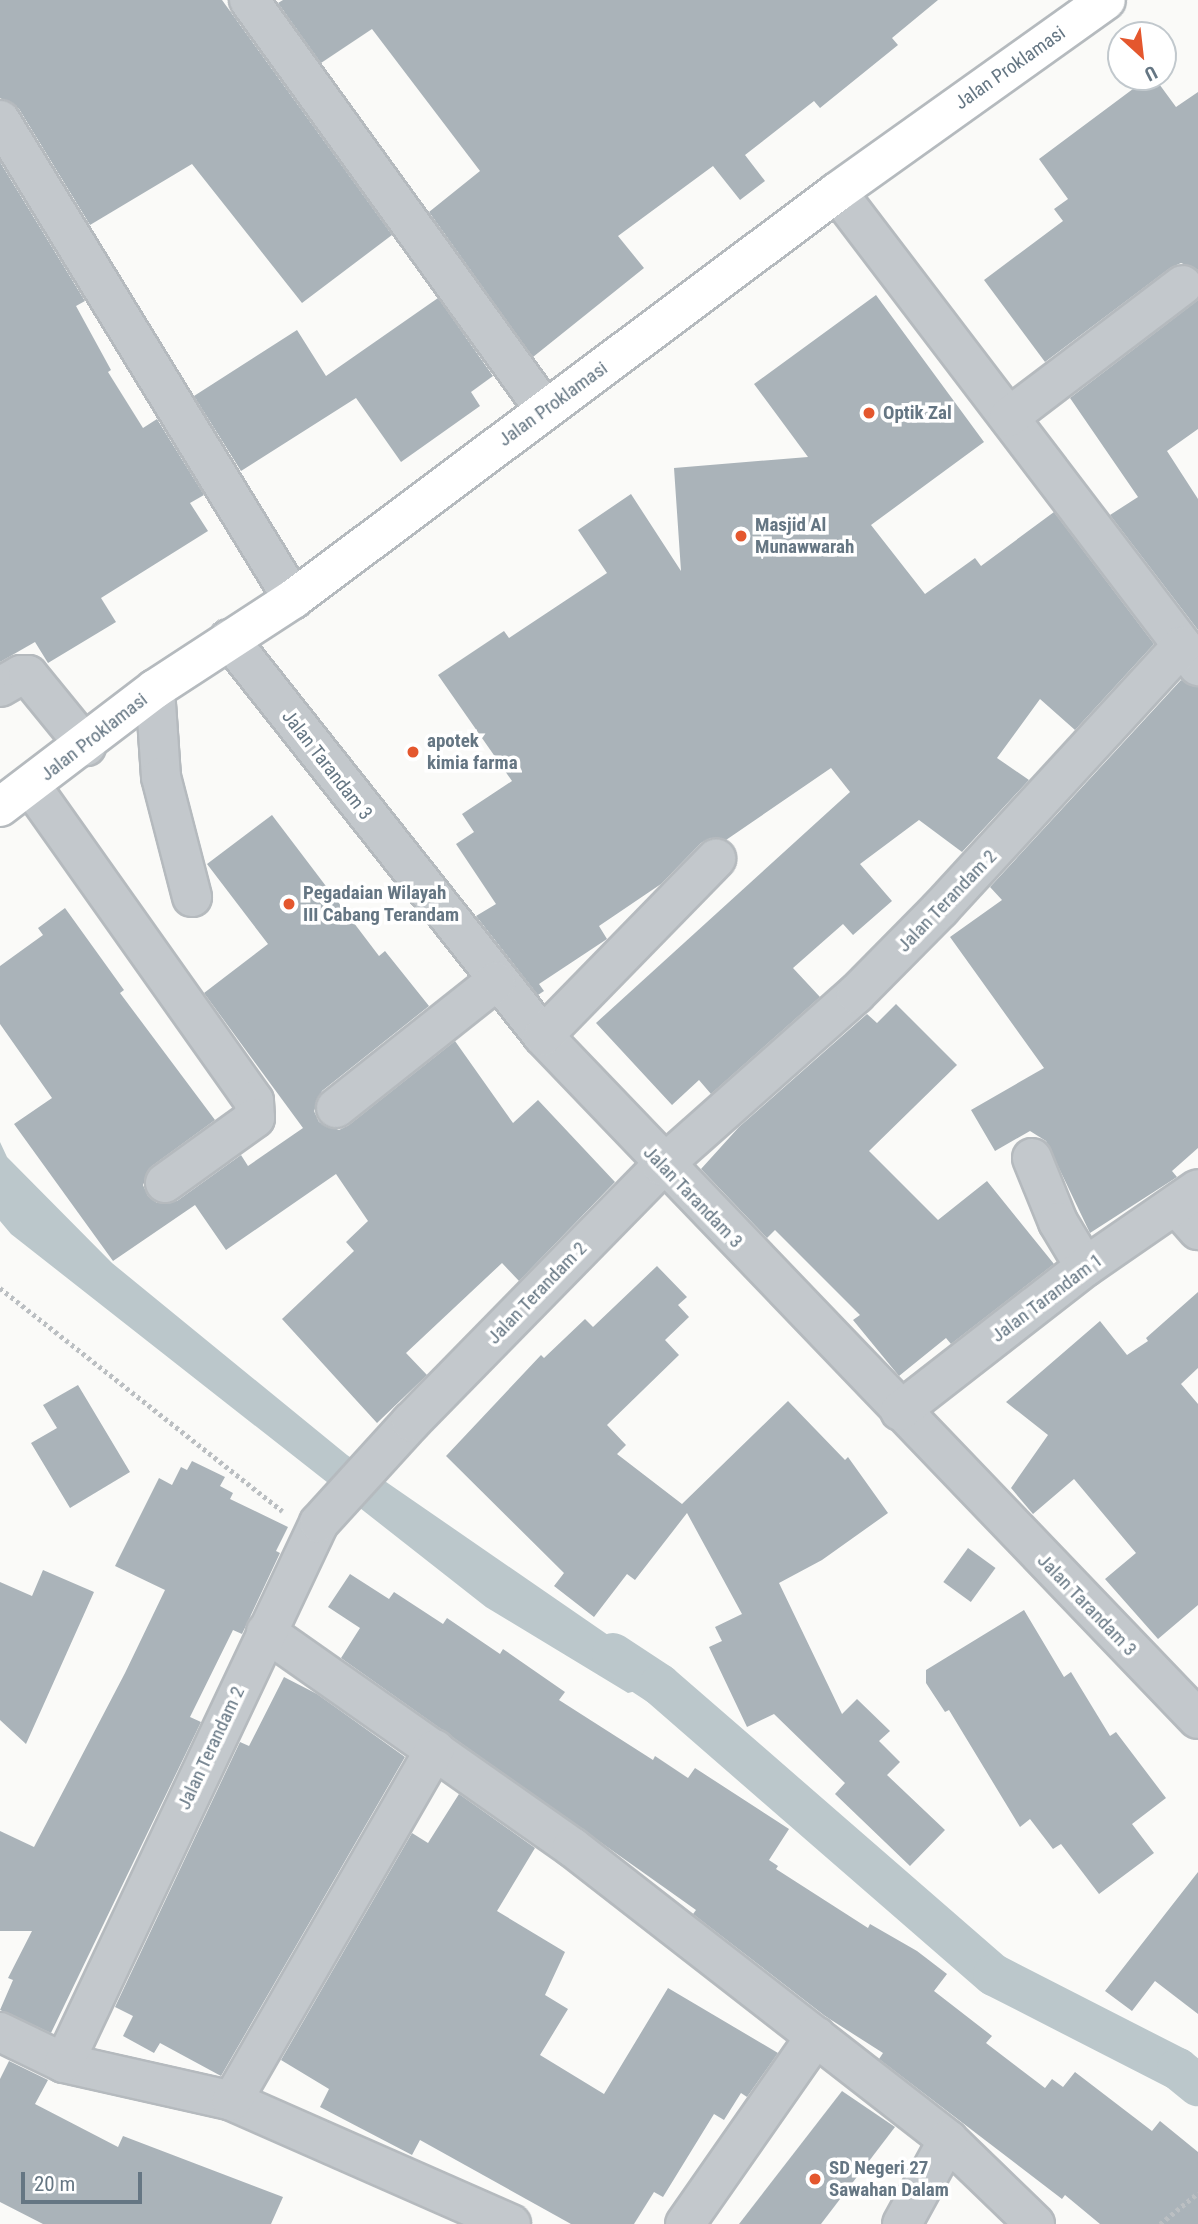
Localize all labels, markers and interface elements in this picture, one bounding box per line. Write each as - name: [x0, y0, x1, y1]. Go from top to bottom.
- north arrow: [1107, 21, 1177, 91]
- street label: Jalan Proklamasi: [950, 22, 1070, 114]
- text: U: [1141, 61, 1161, 86]
- street label: Jalan Proklamasi: [494, 357, 612, 451]
- place label: Optik Zal: [883, 402, 952, 424]
- marker: Optik Zal: [861, 405, 877, 421]
- place label: Masjid Al Munawwarah: [755, 514, 854, 558]
- marker: Masjid Al Munawwarah: [733, 528, 749, 544]
- street label: Jalan Proklamasi: [36, 688, 152, 786]
- street label: Jalan Tarandam 3: [277, 705, 377, 825]
- place label: apotek kimia farma: [427, 730, 518, 774]
- marker: apotek kimia farma: [405, 744, 421, 760]
- street label: Jalan Terandam 2: [892, 845, 1002, 957]
- place label: Pegadaian Wilayah III Cabang Terandam: [303, 882, 460, 926]
- marker: Pegadaian Wilayah III Cabang Terandam: [281, 896, 297, 912]
- street label: Jalan Tarandam 3: [638, 1141, 748, 1253]
- street label: Jalan Terandam 2: [482, 1237, 592, 1349]
- street label: Jalan Tarandam 1: [987, 1249, 1107, 1347]
- street label: Jalan Tarandam 3: [1032, 1549, 1142, 1661]
- street label: Jalan Terandam 2: [172, 1683, 250, 1813]
- place label: SD Negeri 27 Sawahan Dalam: [829, 2157, 949, 2201]
- scale bar: [24, 2158, 145, 2202]
- marker: SD Negeri 27 Sawahan Dalam: [807, 2171, 823, 2187]
- text: 20 m: [34, 2172, 75, 2196]

